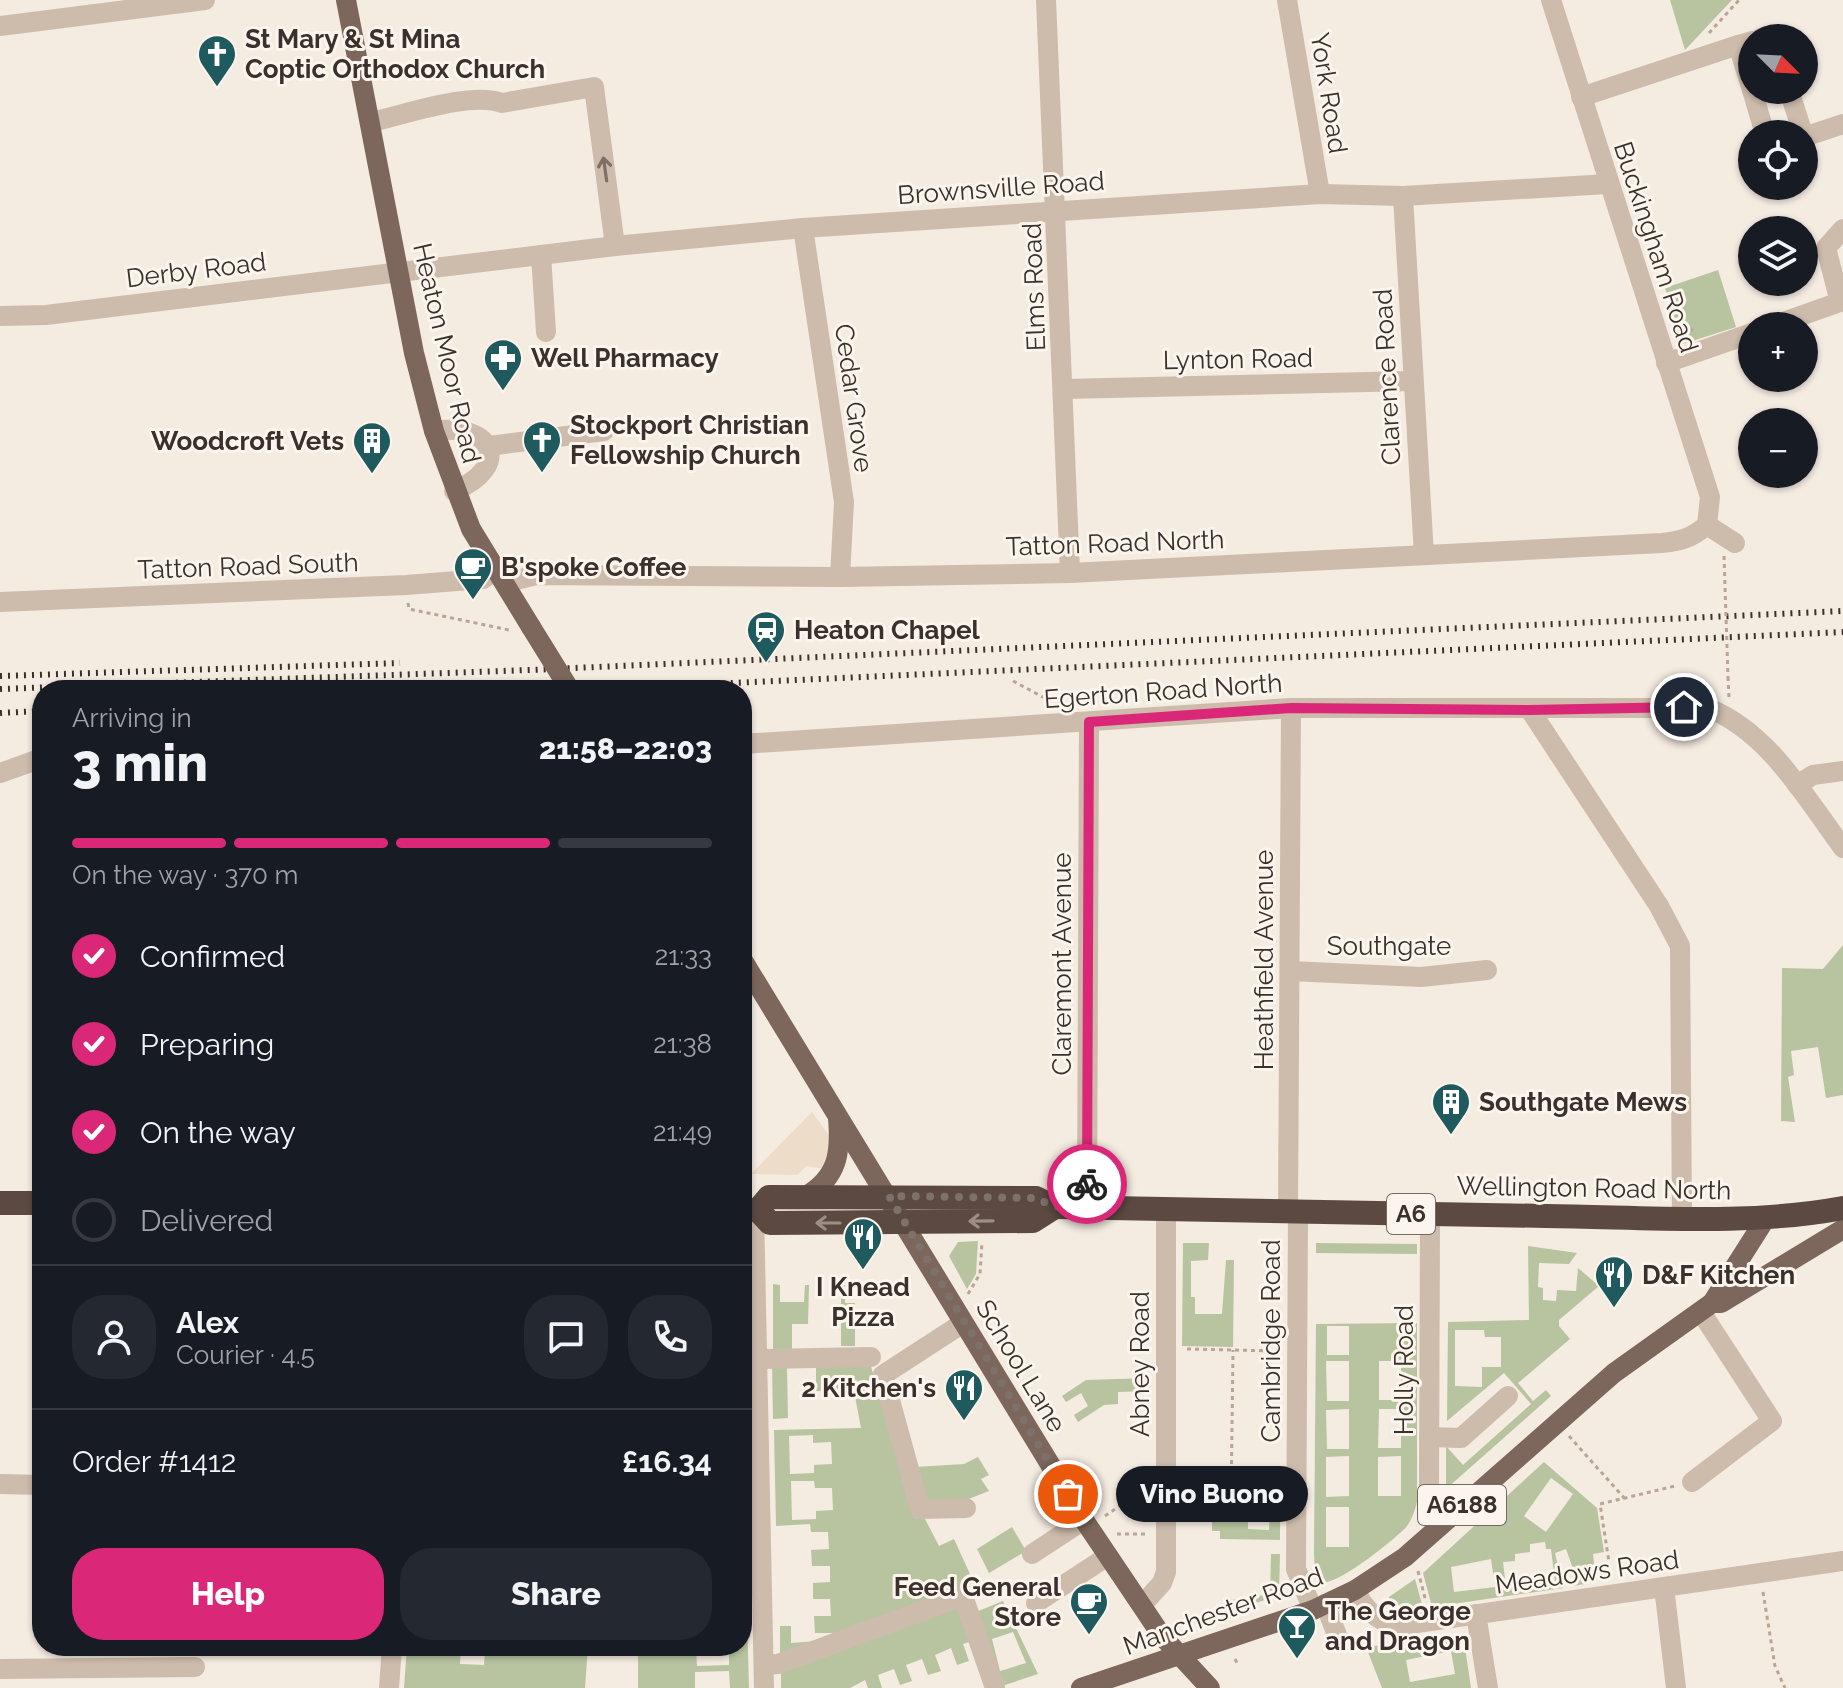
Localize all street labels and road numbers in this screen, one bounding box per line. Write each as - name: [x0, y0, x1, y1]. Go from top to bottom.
- street label: York Road: [1305, 30, 1353, 156]
- street label: Buckingham Road: [1608, 138, 1704, 356]
- street label: Brownsville Road: [896, 166, 1106, 210]
- street label: Elms Road: [1017, 222, 1051, 352]
- street label: Heaton Moor Road: [407, 240, 487, 466]
- street label: Derby Road: [124, 247, 268, 293]
- street label: Clarence Road: [1367, 288, 1407, 466]
- street label: Cedar Grove: [829, 322, 879, 474]
- street label: Lynton Road: [1163, 343, 1313, 375]
- street label: Tatton Road North: [1005, 524, 1225, 562]
- street label: Tatton Road South: [137, 547, 359, 585]
- street label: Egerton Road North: [1043, 668, 1283, 714]
- street label: Heathfield Avenue: [1249, 850, 1279, 1070]
- street label: Claremont Avenue: [1047, 852, 1077, 1076]
- street label: Southgate: [1327, 931, 1451, 961]
- street label: Wellington Road North: [1456, 1171, 1732, 1205]
- road number: A6: [1387, 1194, 1435, 1234]
- street label: Cambridge Road: [1256, 1239, 1286, 1443]
- street label: Abney Road: [1125, 1291, 1155, 1437]
- street label: School Lane: [970, 1294, 1072, 1438]
- street label: Holly Road: [1389, 1305, 1419, 1435]
- road number: A6188: [1418, 1485, 1506, 1525]
- street label: Meadows Road: [1493, 1544, 1681, 1600]
- street label: Manchester Road: [1119, 1561, 1327, 1661]

